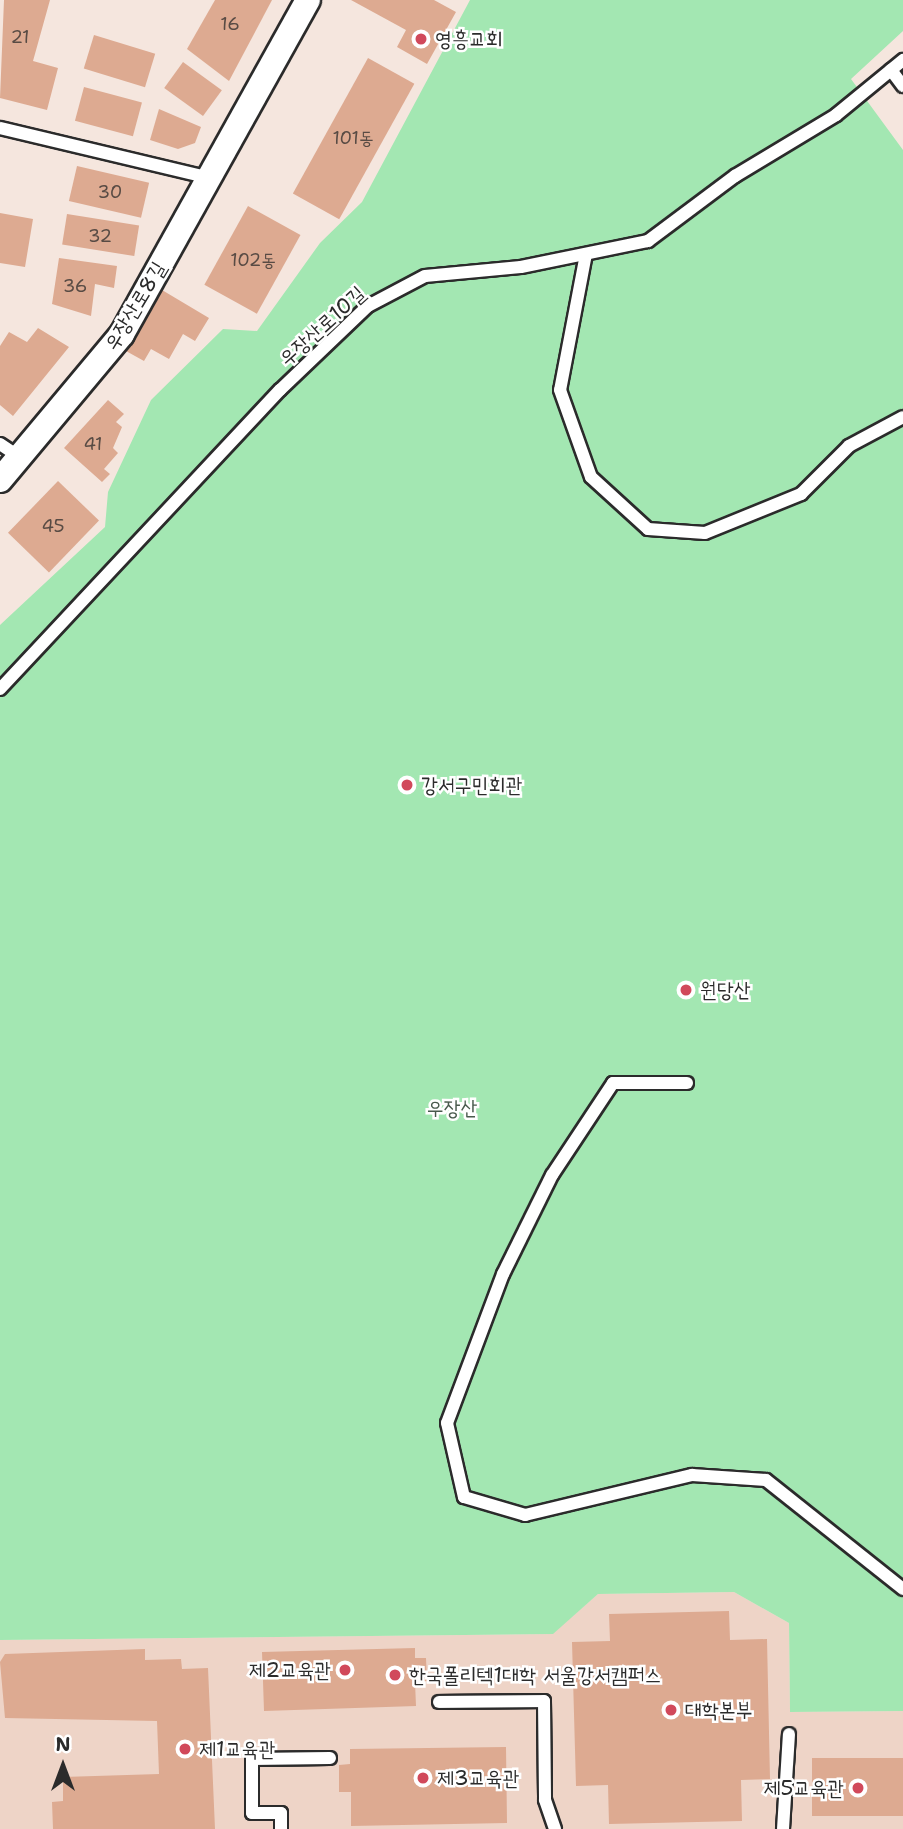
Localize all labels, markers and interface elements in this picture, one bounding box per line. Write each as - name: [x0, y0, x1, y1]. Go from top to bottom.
- house number: 16: [220, 13, 240, 35]
- house number: 21: [10, 26, 30, 48]
- place label: 영흥교회: [435, 26, 503, 52]
- marker: 영흥교회: [413, 31, 429, 47]
- house number: 101동: [332, 127, 374, 149]
- house number: 30: [98, 181, 122, 203]
- house number: 32: [88, 225, 112, 247]
- house number: 102동: [230, 249, 276, 271]
- street label: 우장산로8길: [99, 257, 171, 355]
- house number: 36: [63, 275, 87, 297]
- street label: 우장산로10길: [274, 281, 370, 371]
- house number: 41: [83, 433, 103, 455]
- house number: 45: [41, 515, 65, 537]
- place label: 강서구민회관: [421, 772, 522, 798]
- marker: 강서구민회관: [399, 777, 415, 793]
- place label: 원당산: [700, 977, 751, 1003]
- marker: 원당산: [678, 982, 694, 998]
- park label: 우장산: [427, 1095, 477, 1121]
- place label: 제2교육관: [249, 1657, 331, 1683]
- marker: 제2교육관: [337, 1662, 353, 1678]
- place label: 한국폴리텍1대학 서울강서캠퍼스: [409, 1662, 661, 1688]
- marker: 한국폴리텍1대학 서울강서캠퍼스: [387, 1667, 403, 1683]
- place label: 대학본부: [685, 1697, 753, 1723]
- marker: 대학본부: [663, 1702, 679, 1718]
- north arrow: [28, 1731, 98, 1801]
- text: N: [55, 1732, 71, 1757]
- place label: 제1교육관: [199, 1736, 275, 1762]
- marker: 제1교육관: [177, 1741, 193, 1757]
- place label: 제3교육관: [437, 1765, 519, 1791]
- marker: 제3교육관: [415, 1770, 431, 1786]
- place label: 제5교육관: [764, 1775, 844, 1801]
- marker: 제5교육관: [850, 1780, 866, 1796]

